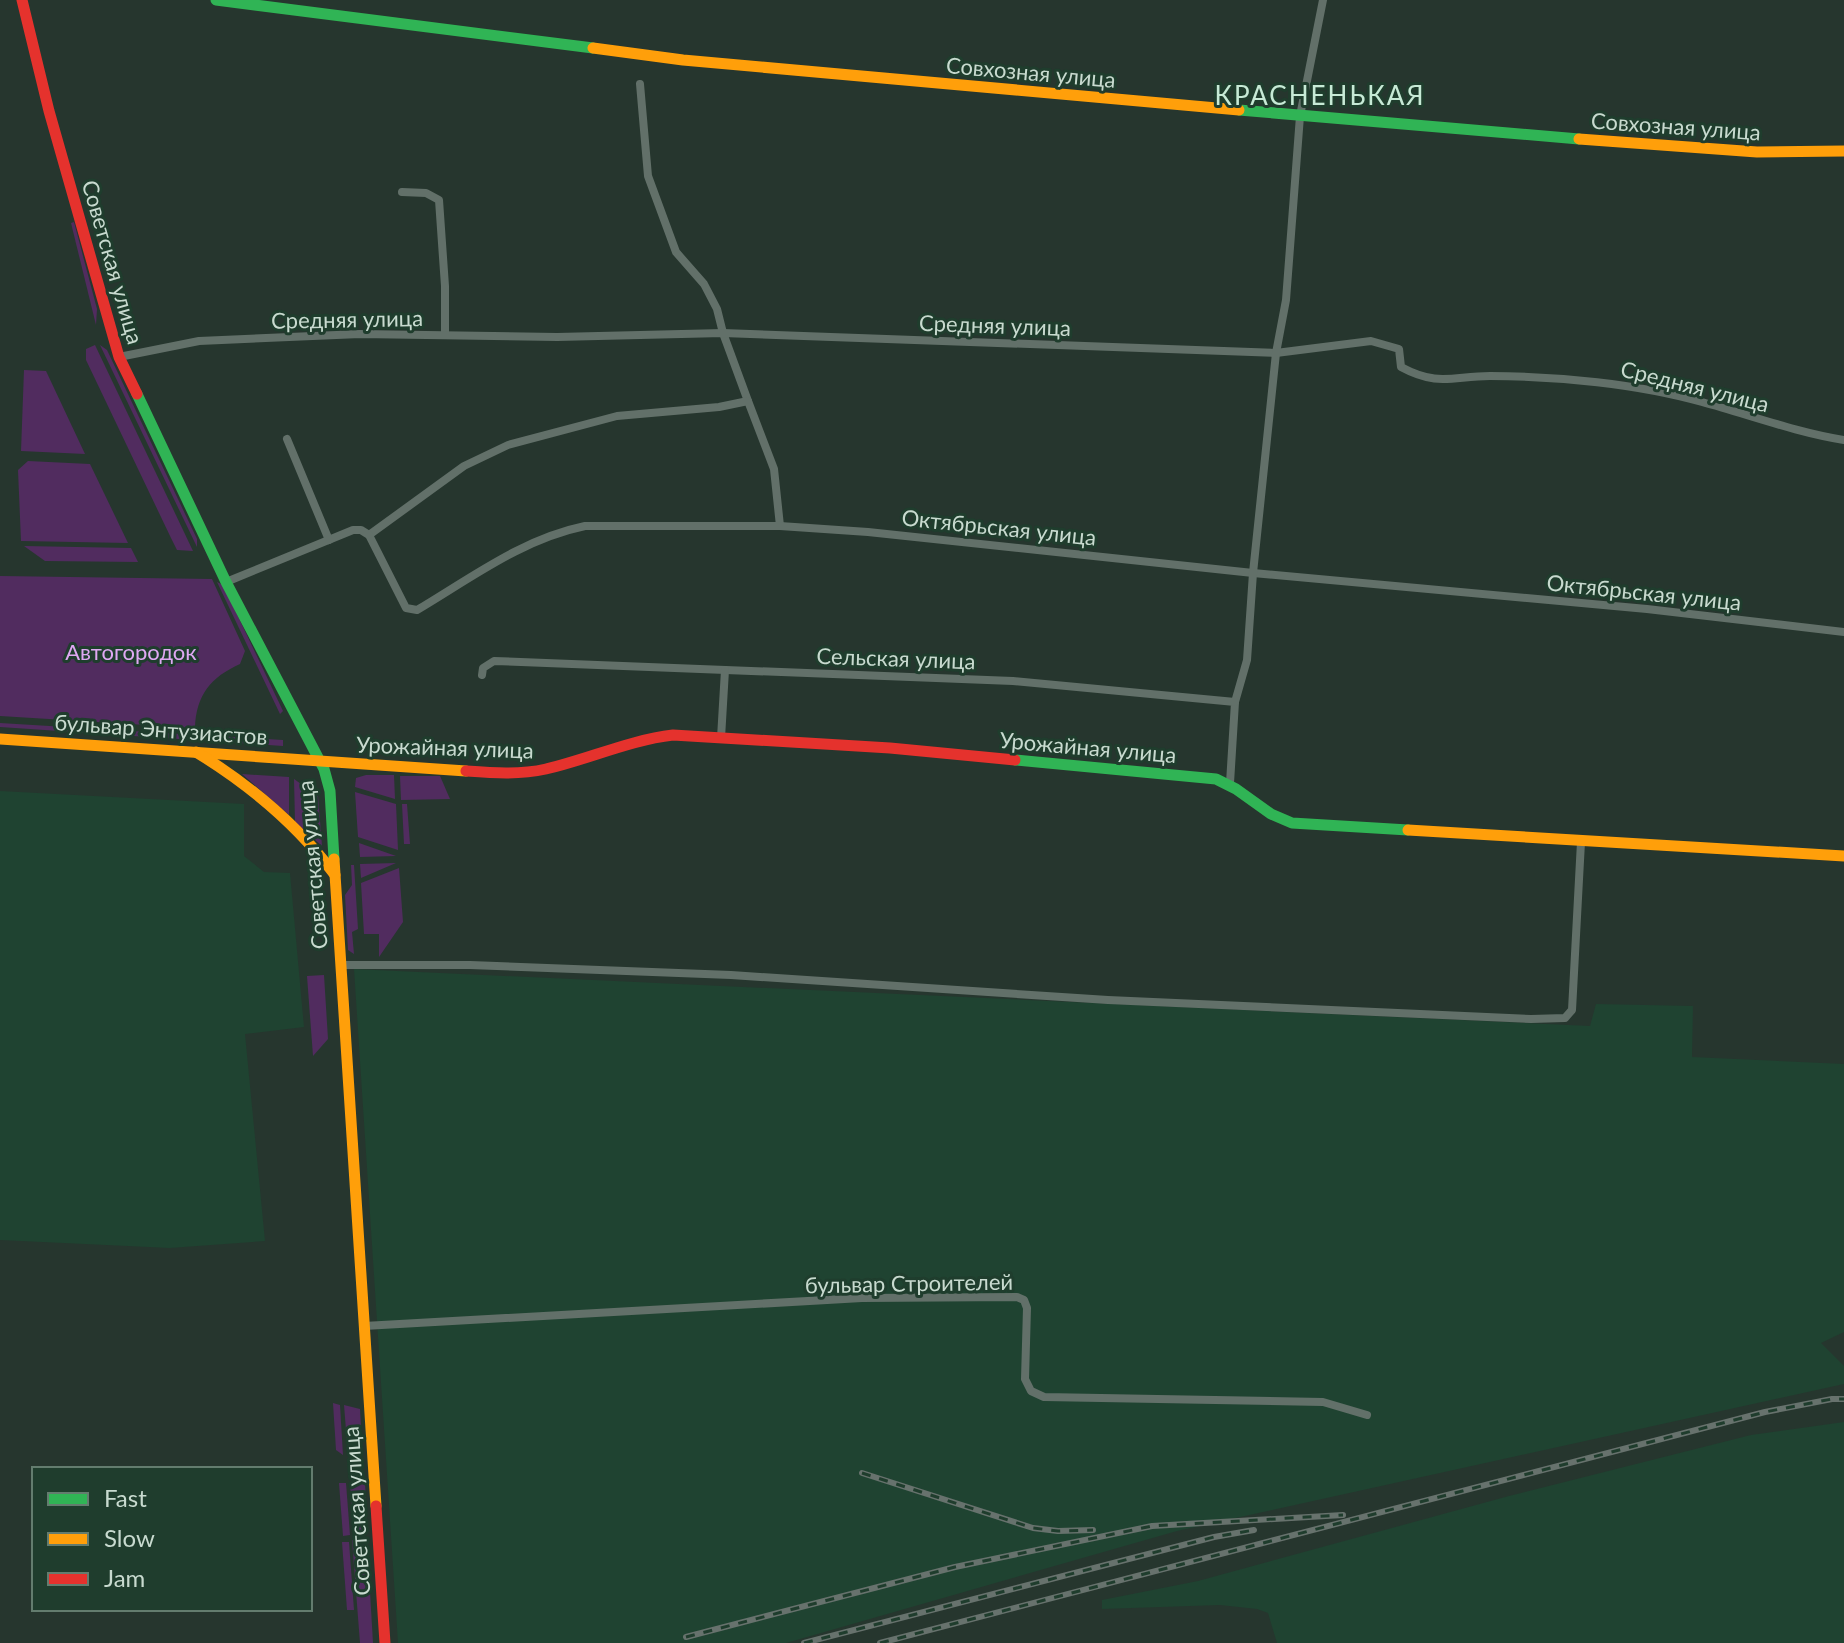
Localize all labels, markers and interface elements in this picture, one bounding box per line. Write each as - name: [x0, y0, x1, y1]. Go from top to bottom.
- street label: Совхозная улица: [945, 51, 1117, 93]
- district label: КРАСНЕНЬКАЯ: [1214, 79, 1426, 111]
- street label: Совхозная улица: [1590, 107, 1762, 145]
- street label: Советская улица: [77, 177, 149, 347]
- street label: Средняя улица: [271, 304, 423, 334]
- street label: Средняя улица: [919, 309, 1071, 341]
- street label: Средняя улица: [1618, 355, 1772, 417]
- street label: Октябрьская улица: [900, 503, 1098, 551]
- street label: Октябрьская улица: [1545, 568, 1743, 616]
- park label: Автогородок: [65, 638, 197, 665]
- street label: Сельская улица: [816, 642, 976, 674]
- street label: бульвар Энтузиастов: [54, 708, 268, 750]
- street label: Урожайная улица: [998, 726, 1178, 768]
- street label: Урожайная улица: [356, 730, 534, 764]
- street label: Советская улица: [291, 779, 333, 951]
- street label: бульвар Строителей: [805, 1268, 1013, 1298]
- street label: Советская улица: [337, 1426, 375, 1596]
- legend: [32, 1467, 312, 1611]
- text: Fast: [104, 1483, 147, 1512]
- text: Slow: [104, 1523, 155, 1552]
- text: Jam: [104, 1563, 145, 1592]

